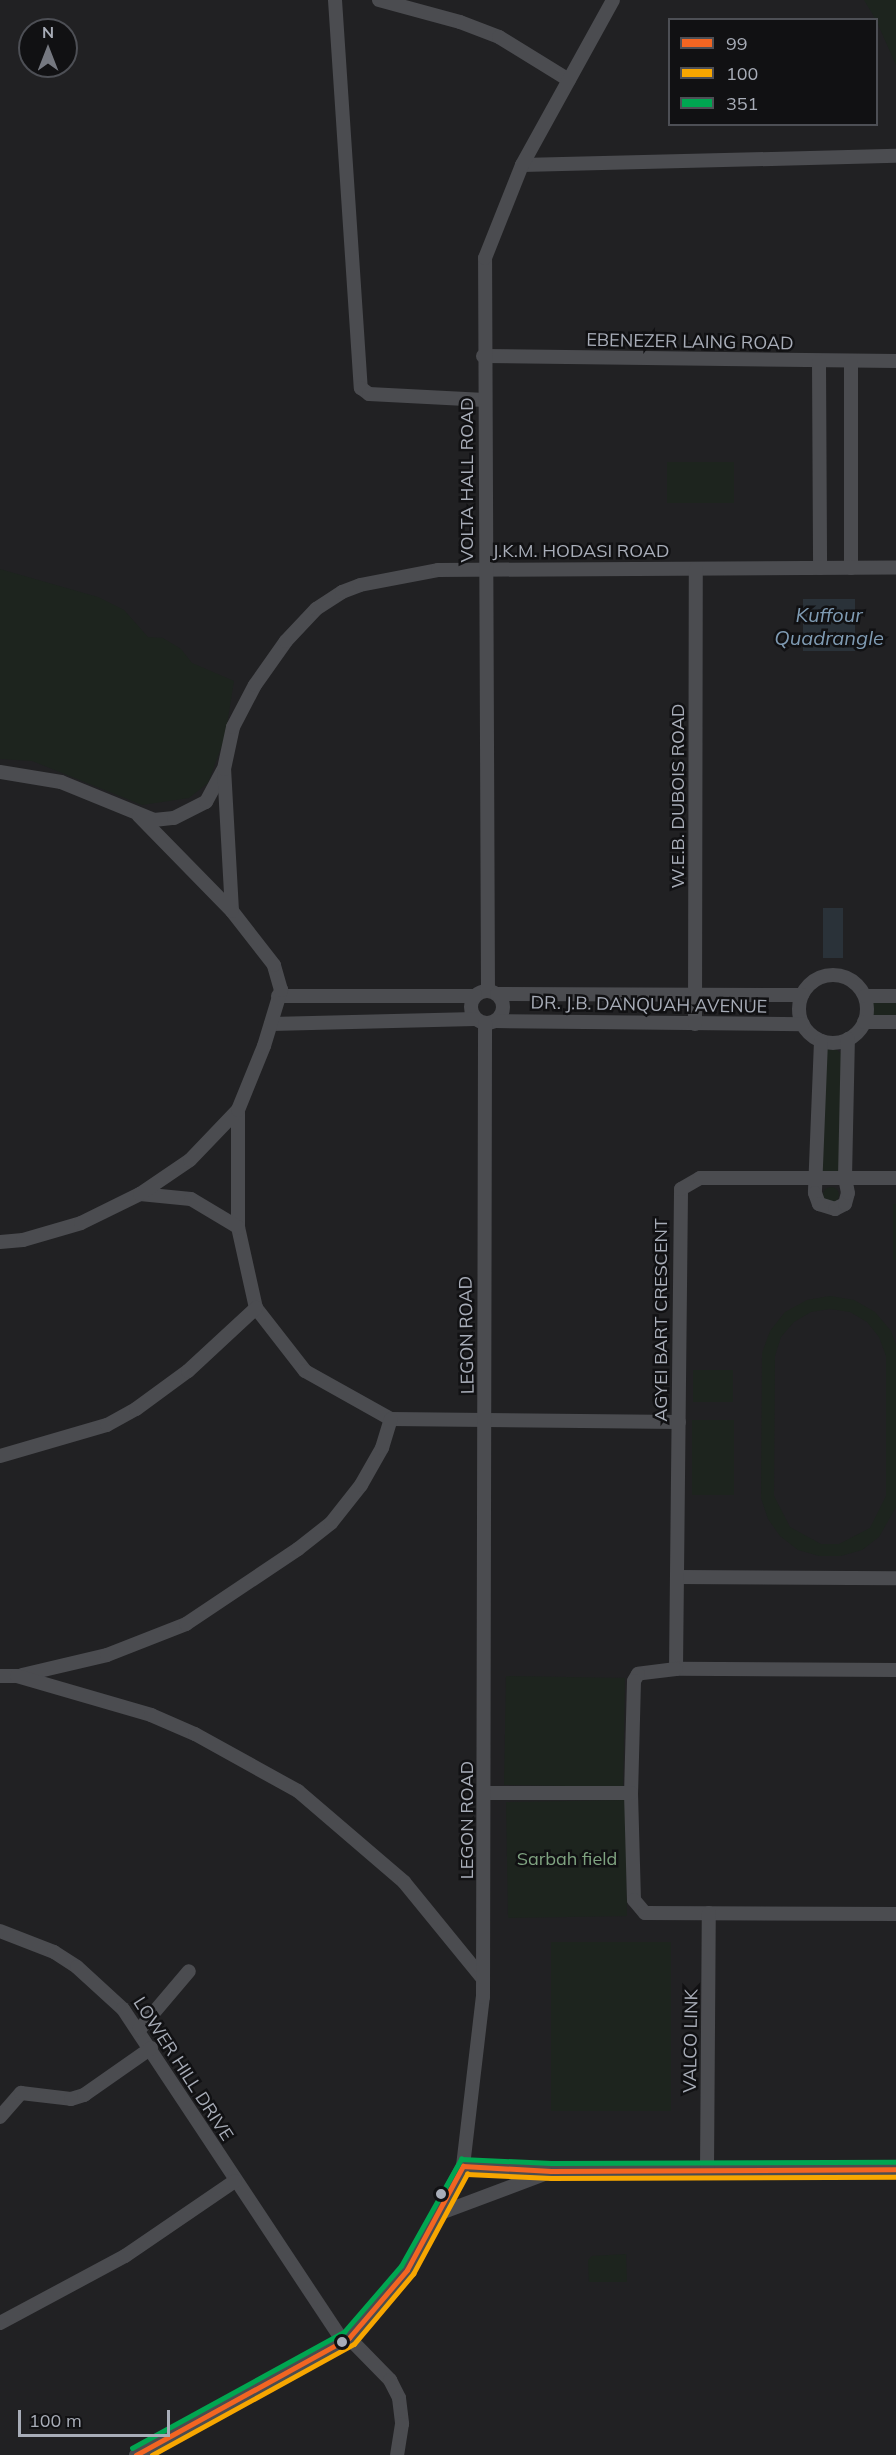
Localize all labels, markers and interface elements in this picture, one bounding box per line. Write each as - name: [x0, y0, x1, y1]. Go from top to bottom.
- north arrow: [18, 18, 78, 78]
- legend: [668, 18, 878, 126]
- text: N: [42, 22, 54, 42]
- text: 99: [726, 32, 748, 55]
- text: 100: [726, 62, 758, 85]
- text: 351: [726, 92, 758, 115]
- street label: EBENEZER LAING ROAD: [586, 329, 794, 355]
- street label: VOLTA HALL ROAD: [456, 397, 478, 563]
- street label: J.K.M. HODASI ROAD: [492, 540, 670, 562]
- water label: Kuffour Quadrangle: [774, 602, 884, 649]
- street label: W.E.B. DUBOIS ROAD: [667, 704, 689, 888]
- street label: DR. J.B. DANQUAH AVENUE: [531, 992, 767, 1018]
- street label: AGYEI BART CRESCENT: [650, 1218, 672, 1422]
- street label: LEGON ROAD: [455, 1276, 479, 1394]
- street label: LEGON ROAD: [456, 1761, 478, 1879]
- park label: Sarbah field: [517, 1848, 617, 1870]
- street label: VALCO LINK: [679, 1989, 703, 2093]
- street label: LOWER HILL DRIVE: [128, 1993, 238, 2145]
- unlabelled marker: [435, 2188, 447, 2200]
- unlabelled marker: [336, 2336, 348, 2348]
- scale bar: [21, 2398, 172, 2436]
- text: 100 m: [29, 2409, 82, 2432]

